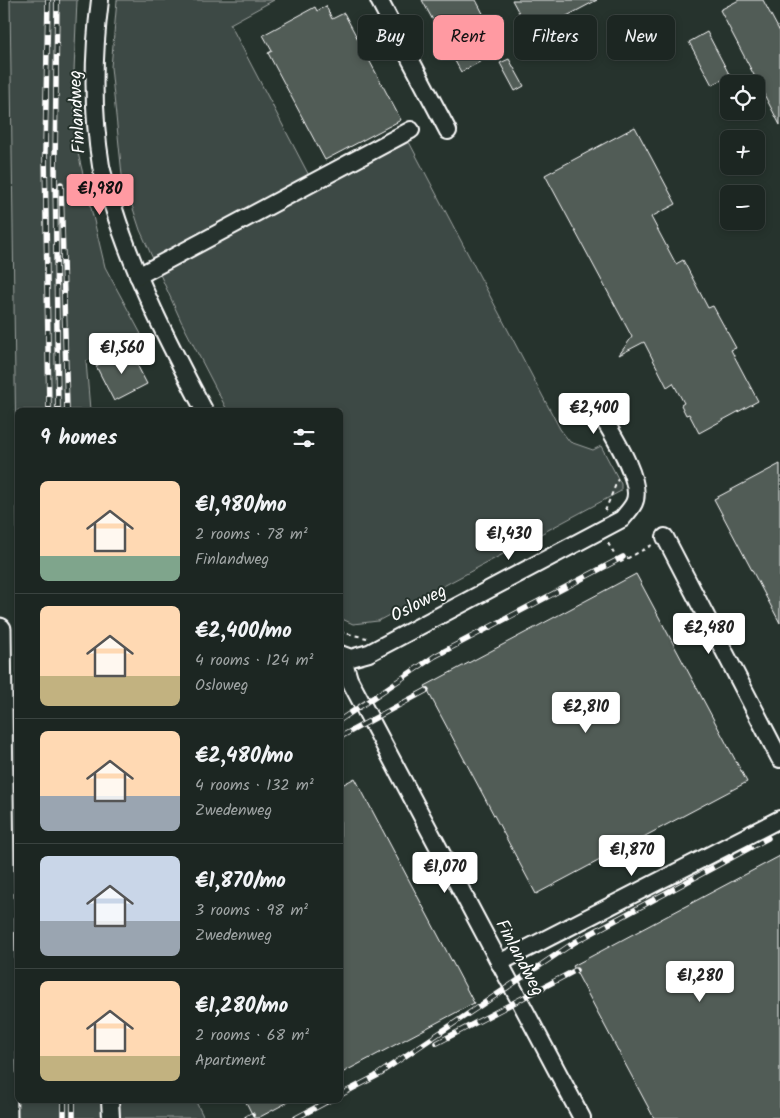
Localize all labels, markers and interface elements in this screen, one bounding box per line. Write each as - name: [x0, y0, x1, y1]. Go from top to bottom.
- chip: Buy: [358, 15, 423, 60]
- chip: Rent: [433, 15, 504, 60]
- chip: Filters: [514, 15, 597, 60]
- chip: New: [607, 15, 675, 60]
- street label: Finlandweg: [61, 70, 95, 154]
- map controls: [720, 75, 765, 230]
- button: locate: [720, 75, 765, 120]
- button: +: [720, 130, 765, 175]
- pin: €1,980: [59, 174, 141, 216]
- text: €1,980: [78, 177, 122, 202]
- button: −: [720, 185, 765, 230]
- pin: €1,560: [81, 332, 163, 375]
- text: €1,560: [100, 336, 144, 361]
- pin: €2,400: [553, 392, 635, 435]
- text: €2,400: [570, 396, 618, 421]
- text: 9 homes: [40, 422, 117, 455]
- icon: filters: [290, 424, 318, 452]
- text: €1,980/mo: [195, 489, 287, 522]
- icon: home: [80, 501, 140, 561]
- pin: €1,430: [468, 518, 550, 561]
- text: 2 rooms · 78 m²: [195, 522, 308, 547]
- text: €1,430: [487, 522, 531, 547]
- text: Finlandweg: [195, 547, 269, 572]
- street label: Osloweg: [386, 577, 452, 631]
- pin: €2,480: [668, 612, 750, 655]
- text: €2,400/mo: [195, 615, 292, 648]
- text: €2,480: [684, 616, 734, 641]
- icon: home: [80, 626, 140, 686]
- text: 4 rooms · 124 m²: [195, 648, 313, 673]
- text: Osloweg: [195, 673, 248, 698]
- pin: €2,810: [545, 692, 627, 734]
- text: €2,810: [563, 695, 609, 720]
- text: €2,480/mo: [195, 740, 293, 773]
- icon: home: [80, 751, 140, 811]
- text: 4 rooms · 132 m²: [195, 773, 314, 798]
- text: Zwedenweg: [195, 798, 272, 823]
- pin: €1,870: [591, 834, 673, 877]
- text: €1,870: [610, 838, 654, 863]
- pin: €1,070: [404, 852, 486, 894]
- text: €1,070: [423, 855, 467, 880]
- text: €1,870/mo: [195, 865, 286, 898]
- icon: home: [80, 876, 140, 936]
- text: 3 rooms · 98 m²: [195, 898, 308, 923]
- street label: Finlandweg: [487, 914, 551, 1002]
- text: Zwedenweg: [195, 923, 272, 948]
- pin: €1,280: [659, 960, 741, 1003]
- text: €1,280: [677, 964, 723, 989]
- text: €1,280/mo: [195, 990, 288, 1023]
- icon: home: [80, 1001, 140, 1061]
- text: 2 rooms · 68 m²: [195, 1023, 309, 1048]
- text: Apartment: [195, 1048, 266, 1073]

